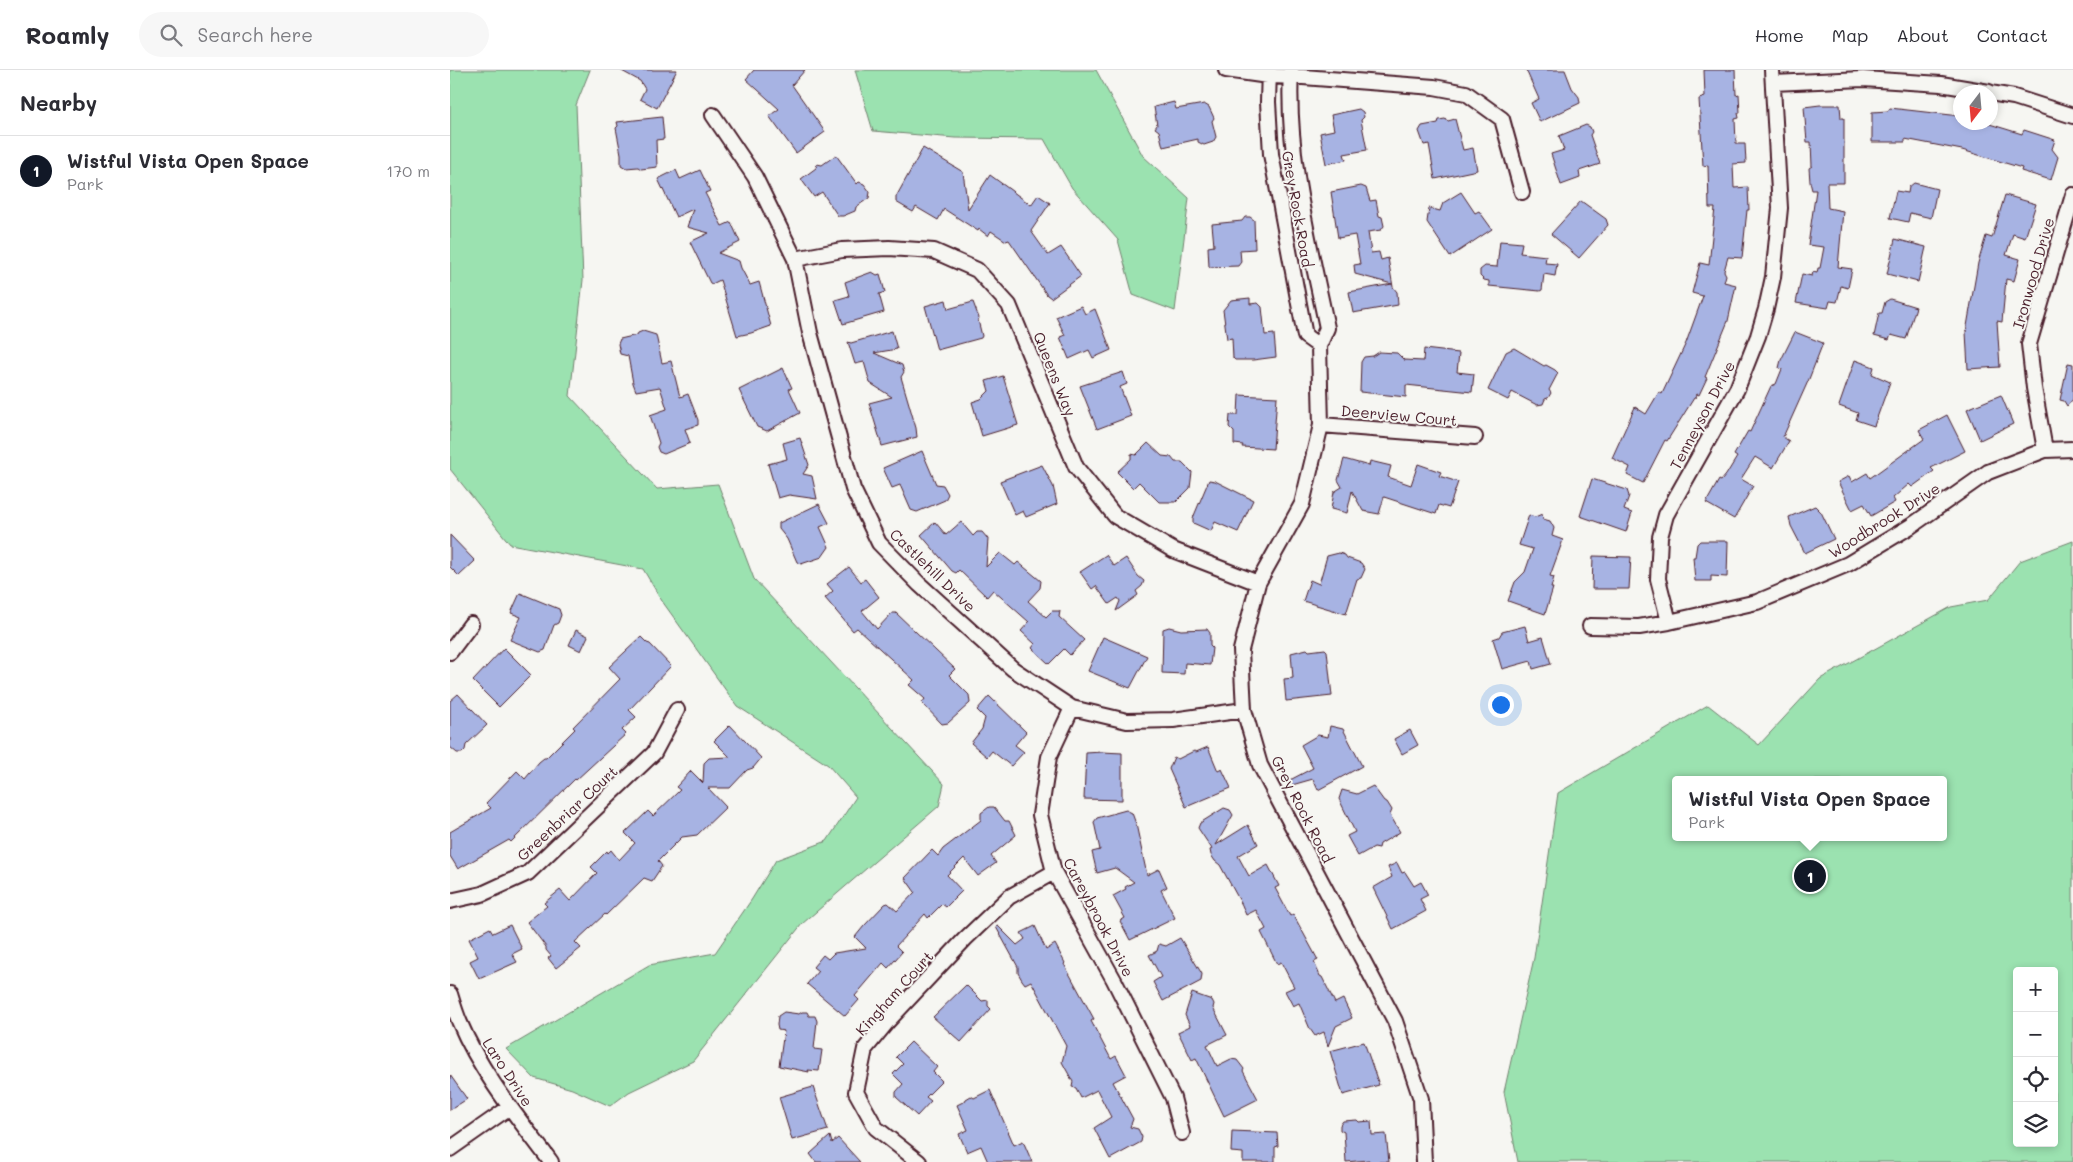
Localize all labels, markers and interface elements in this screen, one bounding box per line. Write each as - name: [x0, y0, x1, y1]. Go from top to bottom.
- search box: [139, 12, 489, 57]
- text: Roamly: [25, 19, 109, 50]
- icon: search: [157, 21, 185, 49]
- text: Search here: [197, 22, 313, 47]
- text: Home: [1755, 23, 1804, 47]
- text: Map: [1832, 23, 1868, 47]
- text: About: [1896, 23, 1949, 47]
- text: Contact: [1977, 23, 2048, 47]
- north arrow: [1953, 85, 1998, 130]
- text: Nearby: [20, 89, 97, 116]
- text: Wistful Vista Open Space: [67, 148, 309, 173]
- street label: Grey Rock Road: [1278, 149, 1318, 269]
- text: 1: [32, 160, 40, 181]
- text: 170 m: [386, 160, 430, 181]
- text: Park: [67, 173, 103, 194]
- street label: Ironwood Drive: [2008, 215, 2058, 331]
- street label: Queens Way: [1029, 329, 1081, 419]
- street label: Tenneyson Drive: [1665, 357, 1739, 473]
- street label: Deerview Court: [1340, 400, 1458, 430]
- street label: Woodbrook Drive: [1825, 478, 1943, 562]
- street label: Castlehill Drive: [886, 524, 980, 616]
- your location: [1488, 692, 1514, 718]
- street label: Grey Rock Road: [1267, 752, 1339, 866]
- street label: Greenbriar Court: [512, 761, 622, 865]
- popup: [1672, 776, 1947, 841]
- text: Wistful Vista Open Space: [1689, 786, 1930, 811]
- text: Park: [1689, 811, 1725, 832]
- street label: Careybrook Drive: [1059, 854, 1139, 980]
- pin: 1: [1794, 857, 1826, 895]
- street label: Kingham Court: [851, 946, 937, 1040]
- map controls: [2013, 967, 2058, 1147]
- button: +: [2013, 967, 2058, 1012]
- button: −: [2013, 1012, 2058, 1057]
- street label: Laro Drive: [478, 1034, 538, 1110]
- button: locate: [2013, 1057, 2058, 1102]
- button: layers: [2013, 1102, 2058, 1147]

